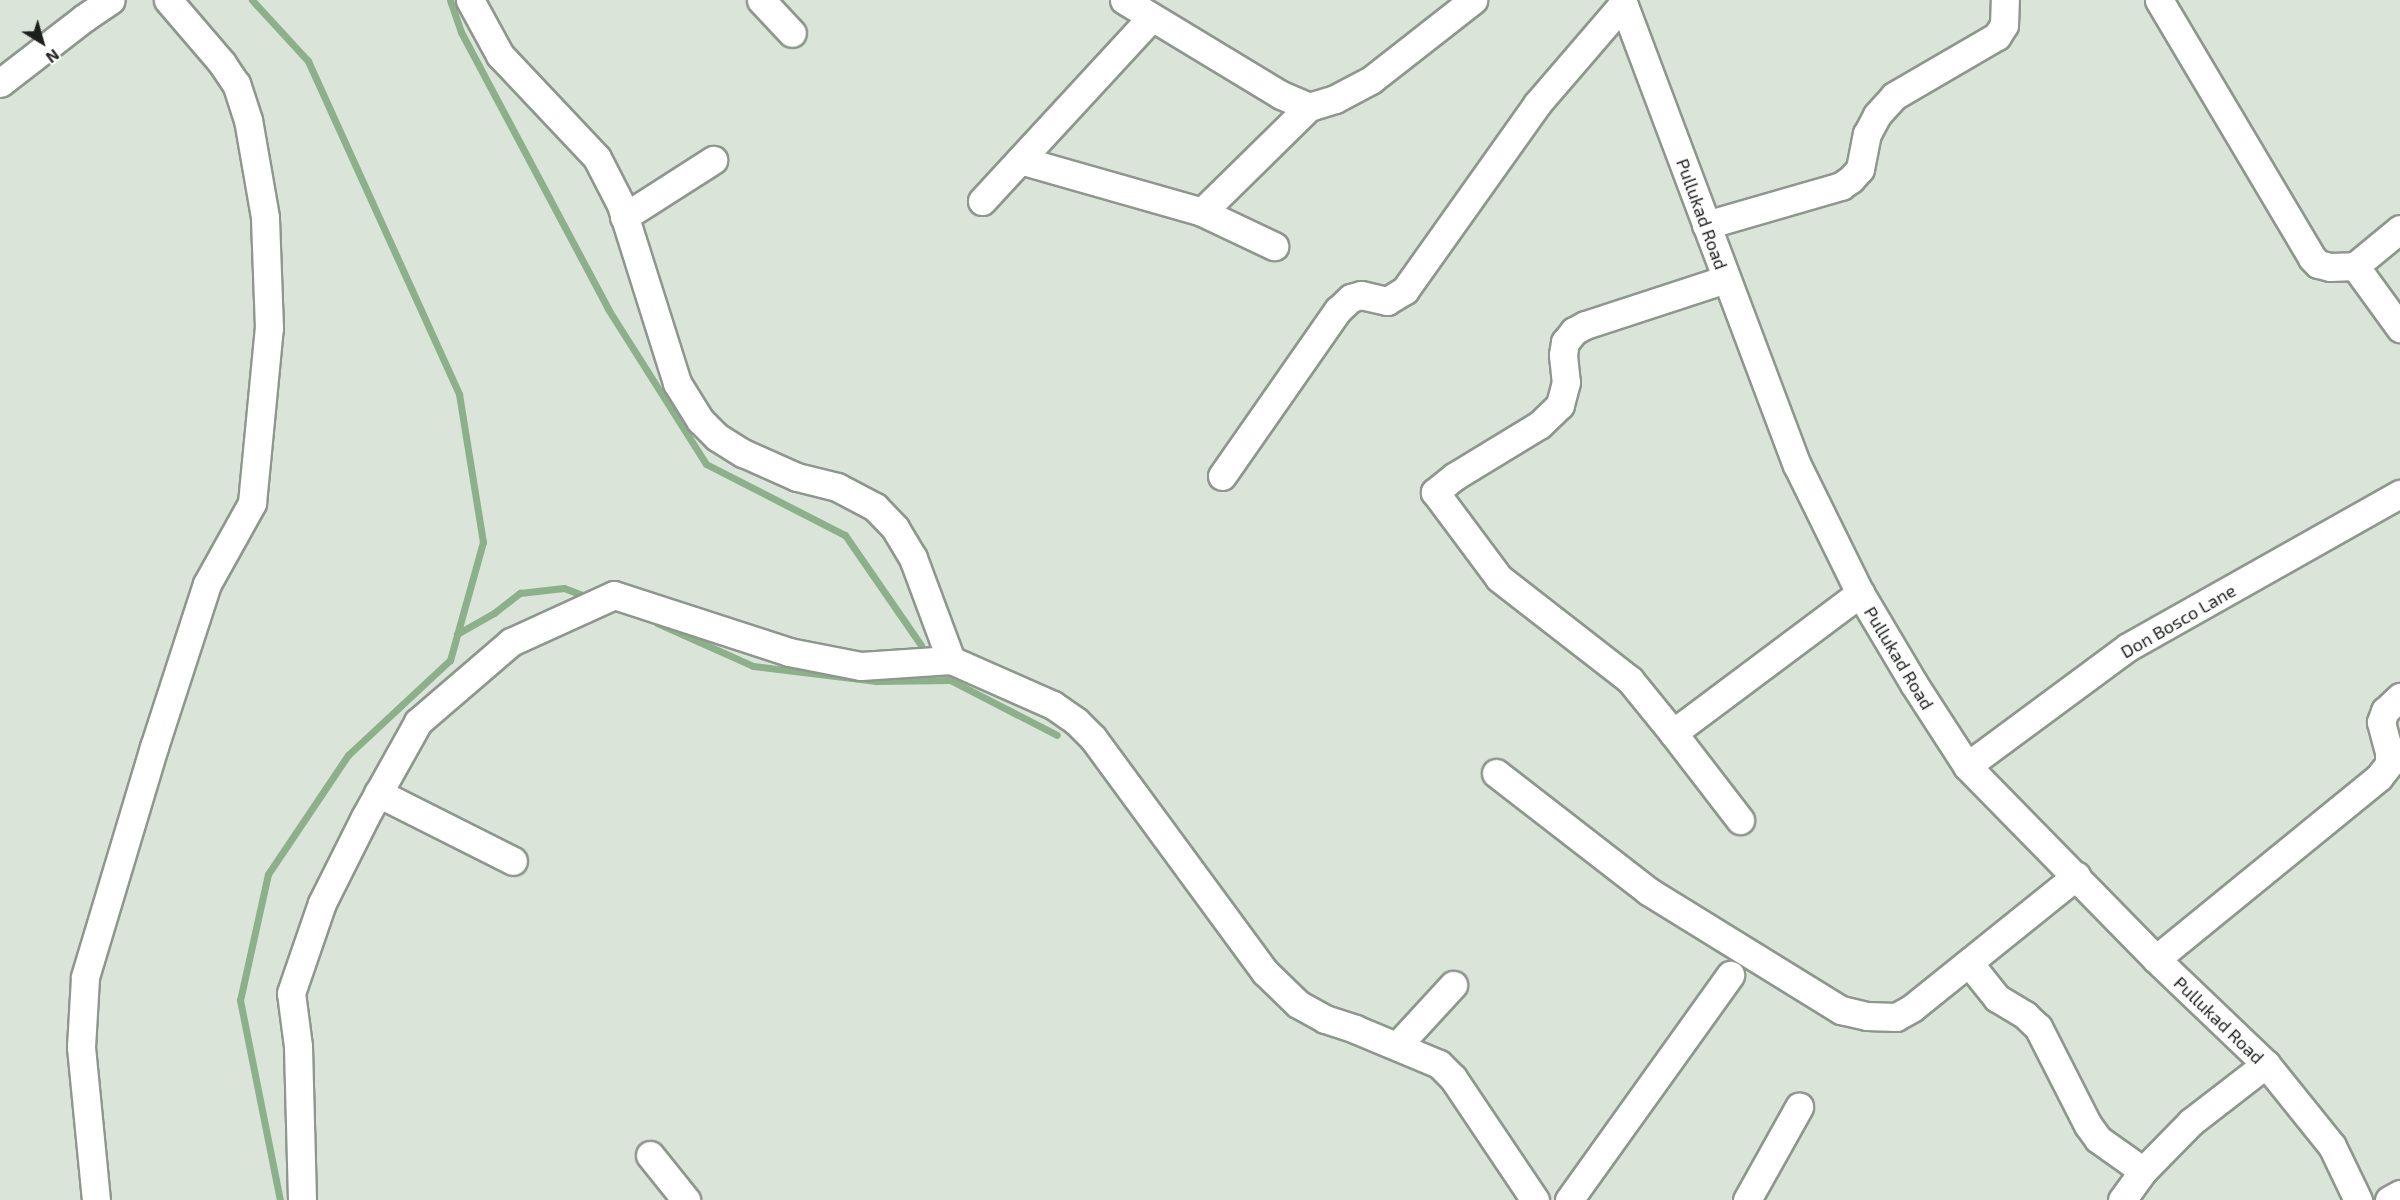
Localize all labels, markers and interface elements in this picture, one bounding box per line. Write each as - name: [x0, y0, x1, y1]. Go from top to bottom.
- north arrow: [12, 12, 72, 72]
- text: N: [43, 46, 63, 68]
- street label: Pullukad Road: [1672, 155, 1732, 273]
- street label: Don Bosco Lane: [2117, 579, 2239, 663]
- street label: Pullukad Road: [1860, 602, 1938, 714]
- street label: Pullukad Road: [2170, 972, 2268, 1068]

